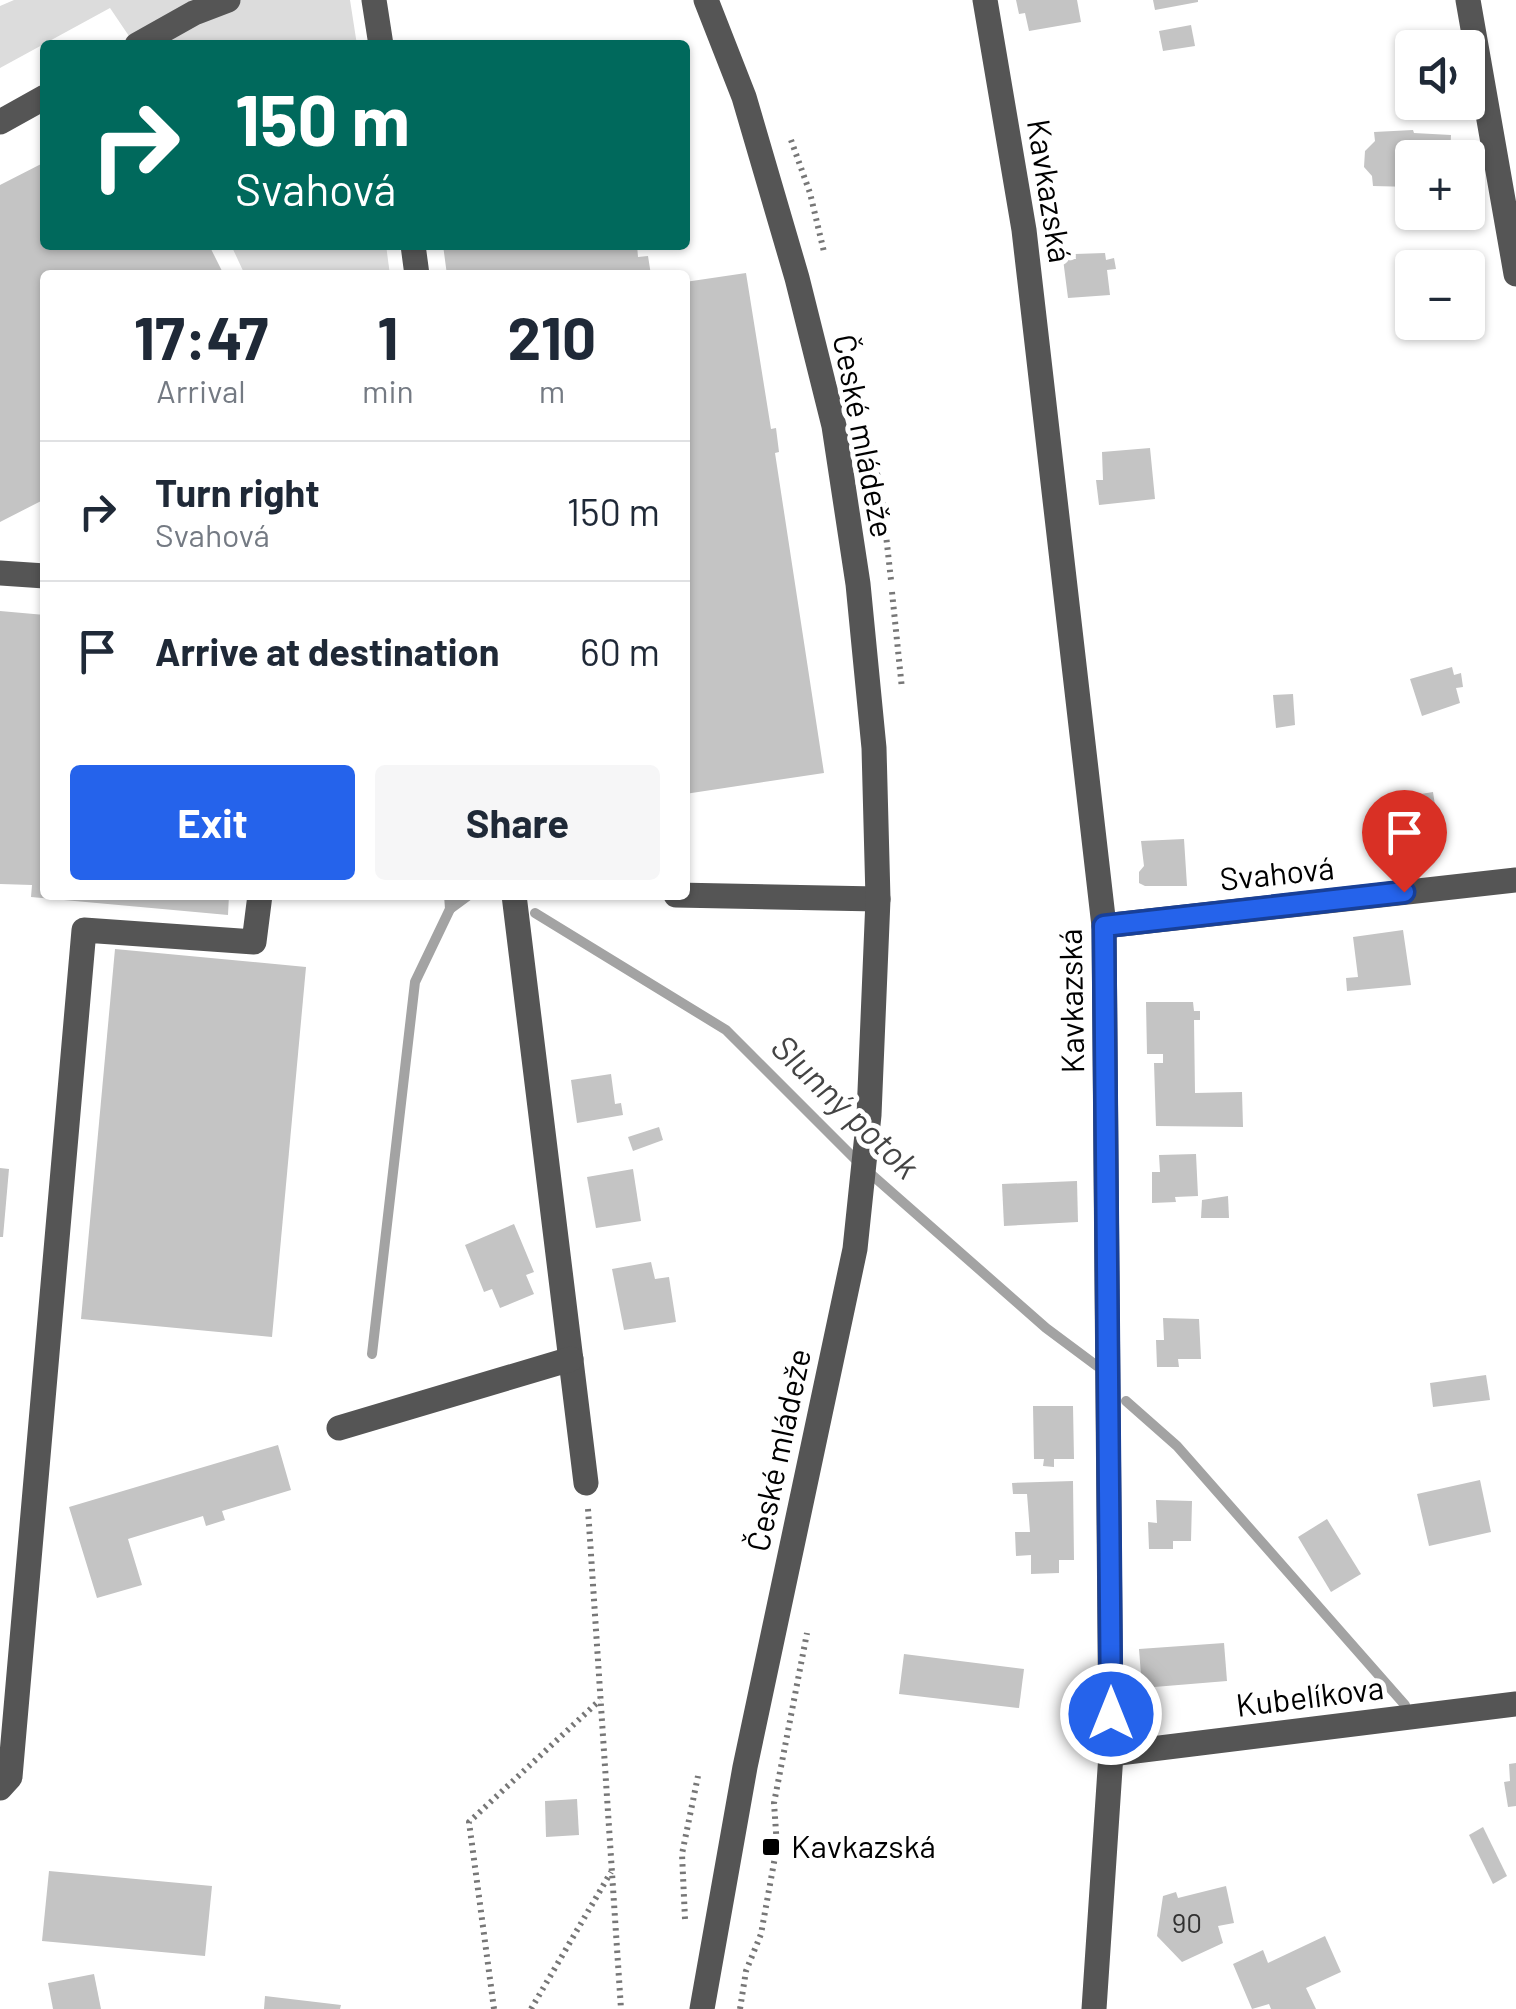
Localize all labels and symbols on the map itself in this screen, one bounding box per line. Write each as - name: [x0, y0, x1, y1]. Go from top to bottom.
- street label: Kavkazská: [1021, 116, 1081, 265]
- street label: České mládeže: [827, 331, 903, 540]
- pin: [1362, 790, 1447, 893]
- street label: Svahová: [1218, 847, 1336, 897]
- street label: Kavkazská: [1050, 928, 1090, 1074]
- water label: Slunný potok: [764, 1025, 929, 1186]
- street label: České mládeže: [737, 1345, 817, 1554]
- position arrow: [1059, 1662, 1163, 1766]
- street label: Kubelíkova: [1234, 1667, 1386, 1723]
- place label: Kavkazská: [791, 1826, 936, 1864]
- marker: Kavkazská: [760, 1836, 782, 1858]
- house number: 90: [1172, 1905, 1202, 1939]

